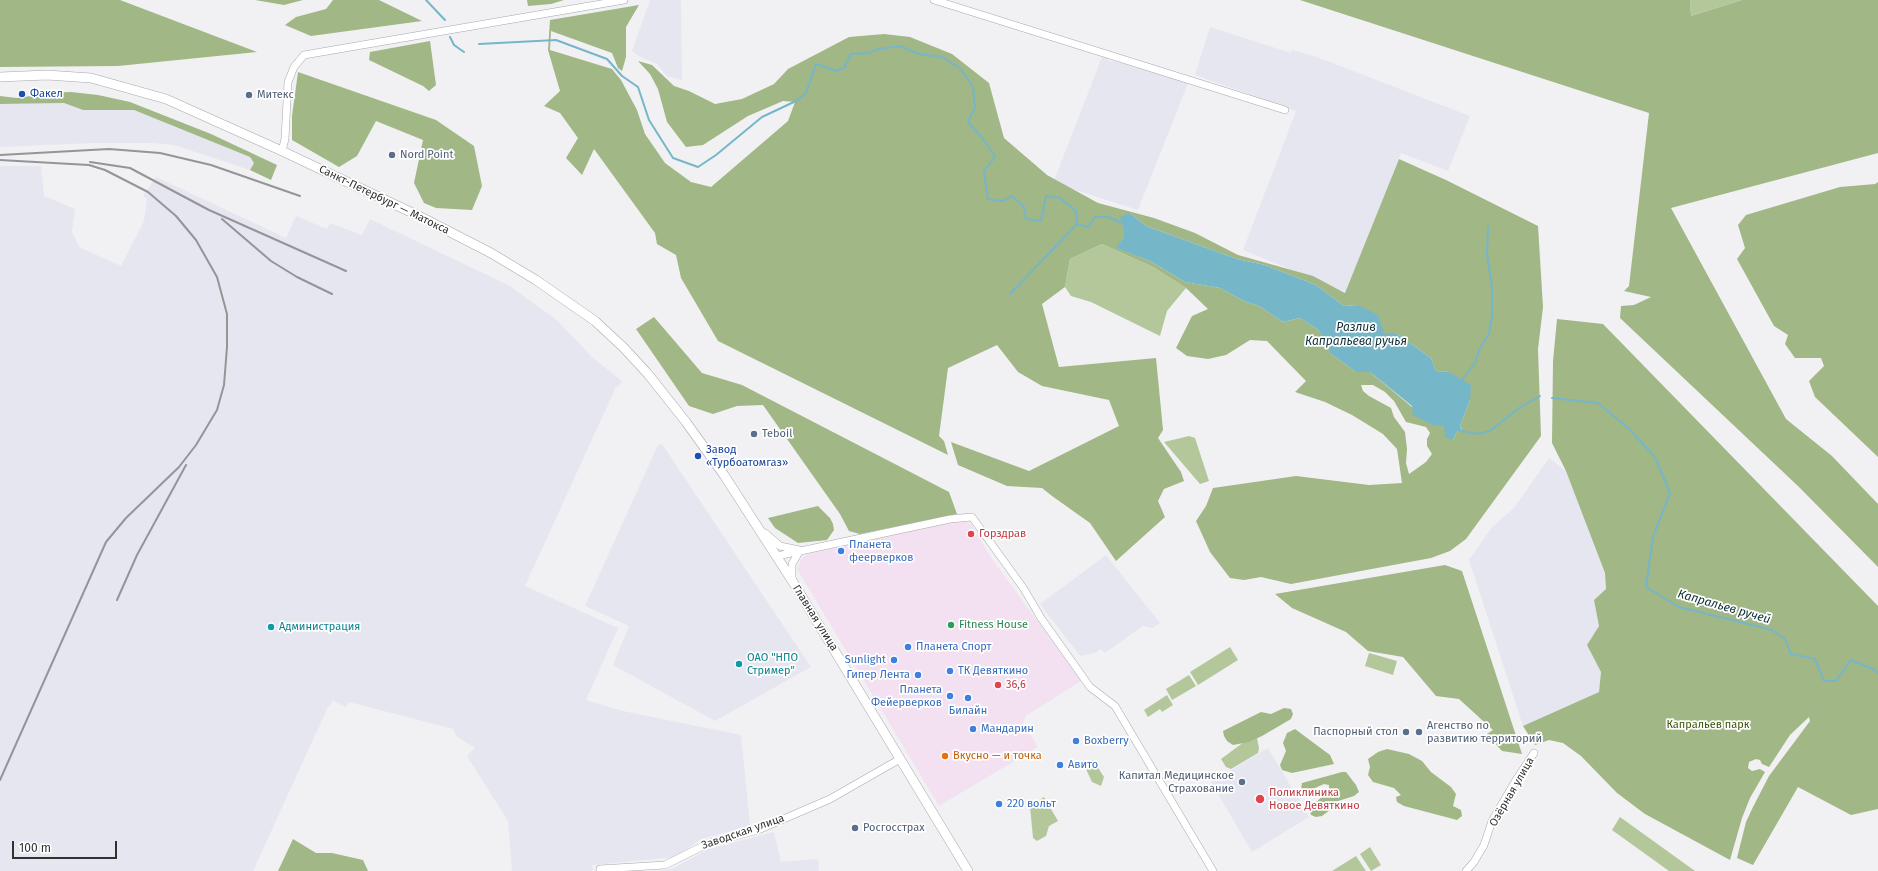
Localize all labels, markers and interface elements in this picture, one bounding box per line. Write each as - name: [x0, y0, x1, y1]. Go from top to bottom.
- place label: Факел: [30, 87, 63, 101]
- place label: Митекс: [257, 88, 294, 102]
- marker: Факел: [17, 89, 27, 99]
- marker: Митекс: [244, 90, 254, 100]
- place label: Nord Point: [400, 148, 453, 162]
- marker: Nord Point: [387, 150, 397, 160]
- street label: Санкт-Петербург — Матокса: [317, 163, 451, 237]
- water label: Разлив Капральева ручья: [1305, 321, 1407, 349]
- place label: Teboil: [762, 427, 792, 441]
- marker: Teboil: [749, 429, 759, 439]
- place label: Завод «Турбоатомгаз»: [706, 443, 788, 469]
- marker: Завод «Турбоатомгаз»: [693, 451, 703, 461]
- place label: Горздрав: [979, 527, 1026, 541]
- marker: Горздрав: [966, 529, 976, 539]
- place label: Планета феерверков: [849, 538, 913, 564]
- marker: Планета феерверков: [836, 546, 846, 556]
- street label: Главная улица: [789, 583, 841, 653]
- water label: Капральев ручей: [1676, 587, 1772, 627]
- place label: Fitness House: [959, 618, 1028, 632]
- place label: Администрация: [279, 620, 360, 634]
- marker: Fitness House: [946, 620, 956, 630]
- marker: Администрация: [266, 622, 276, 632]
- place label: Планета Спорт: [916, 640, 992, 654]
- marker: Планета Спорт: [903, 642, 913, 652]
- place label: ОАО "НПО Стример": [747, 651, 798, 677]
- place label: Sunlight: [845, 653, 886, 667]
- marker: Sunlight: [889, 655, 899, 665]
- marker: ОАО "НПО Стример": [734, 659, 744, 669]
- place label: ТК Девяткино: [958, 664, 1028, 678]
- marker: ТК Девяткино: [945, 666, 955, 676]
- place label: Гипер Лента: [846, 668, 910, 682]
- marker: Гипер Лента: [913, 670, 923, 680]
- place label: 36,6: [1006, 678, 1026, 692]
- marker: 36,6: [993, 680, 1003, 690]
- place label: Планета Фейерверков: [871, 683, 942, 709]
- marker: Планета Фейерверков: [945, 691, 955, 701]
- marker: Билайн: [963, 693, 973, 703]
- place label: Билайн: [949, 704, 987, 718]
- park label: Капральев парк: [1666, 718, 1750, 732]
- place label: Агенство по развитию территорий: [1427, 719, 1542, 745]
- place label: Мандарин: [981, 722, 1034, 736]
- marker: Мандарин: [968, 724, 978, 734]
- place label: Паспорный стол: [1313, 725, 1398, 739]
- marker: Паспорный стол: [1401, 727, 1411, 737]
- marker: Агенство по развитию территорий: [1414, 727, 1424, 737]
- place label: Boxberry: [1084, 734, 1129, 748]
- marker: Boxberry: [1071, 736, 1081, 746]
- place label: Вкусно — и точка: [953, 749, 1042, 763]
- marker: Вкусно — и точка: [940, 751, 950, 761]
- street label: Озёрная улица: [1487, 755, 1537, 829]
- place label: Авито: [1068, 758, 1098, 772]
- marker: Авито: [1055, 760, 1065, 770]
- place label: Капитал Медицинское Страхование: [1119, 769, 1234, 795]
- marker: Капитал Медицинское Страхование: [1237, 777, 1247, 787]
- place label: Поликлиника Новое Девяткино: [1269, 786, 1360, 812]
- marker: Поликлиника Новое Девяткино: [1254, 793, 1266, 805]
- place label: 220 вольт: [1007, 797, 1056, 811]
- marker: 220 вольт: [994, 799, 1004, 809]
- street label: Заводская улица: [700, 812, 786, 852]
- place label: Росгосстрах: [863, 821, 925, 835]
- marker: Росгосстрах: [850, 823, 860, 833]
- scale bar: [14, 833, 119, 859]
- text: 100 m: [19, 841, 51, 855]

